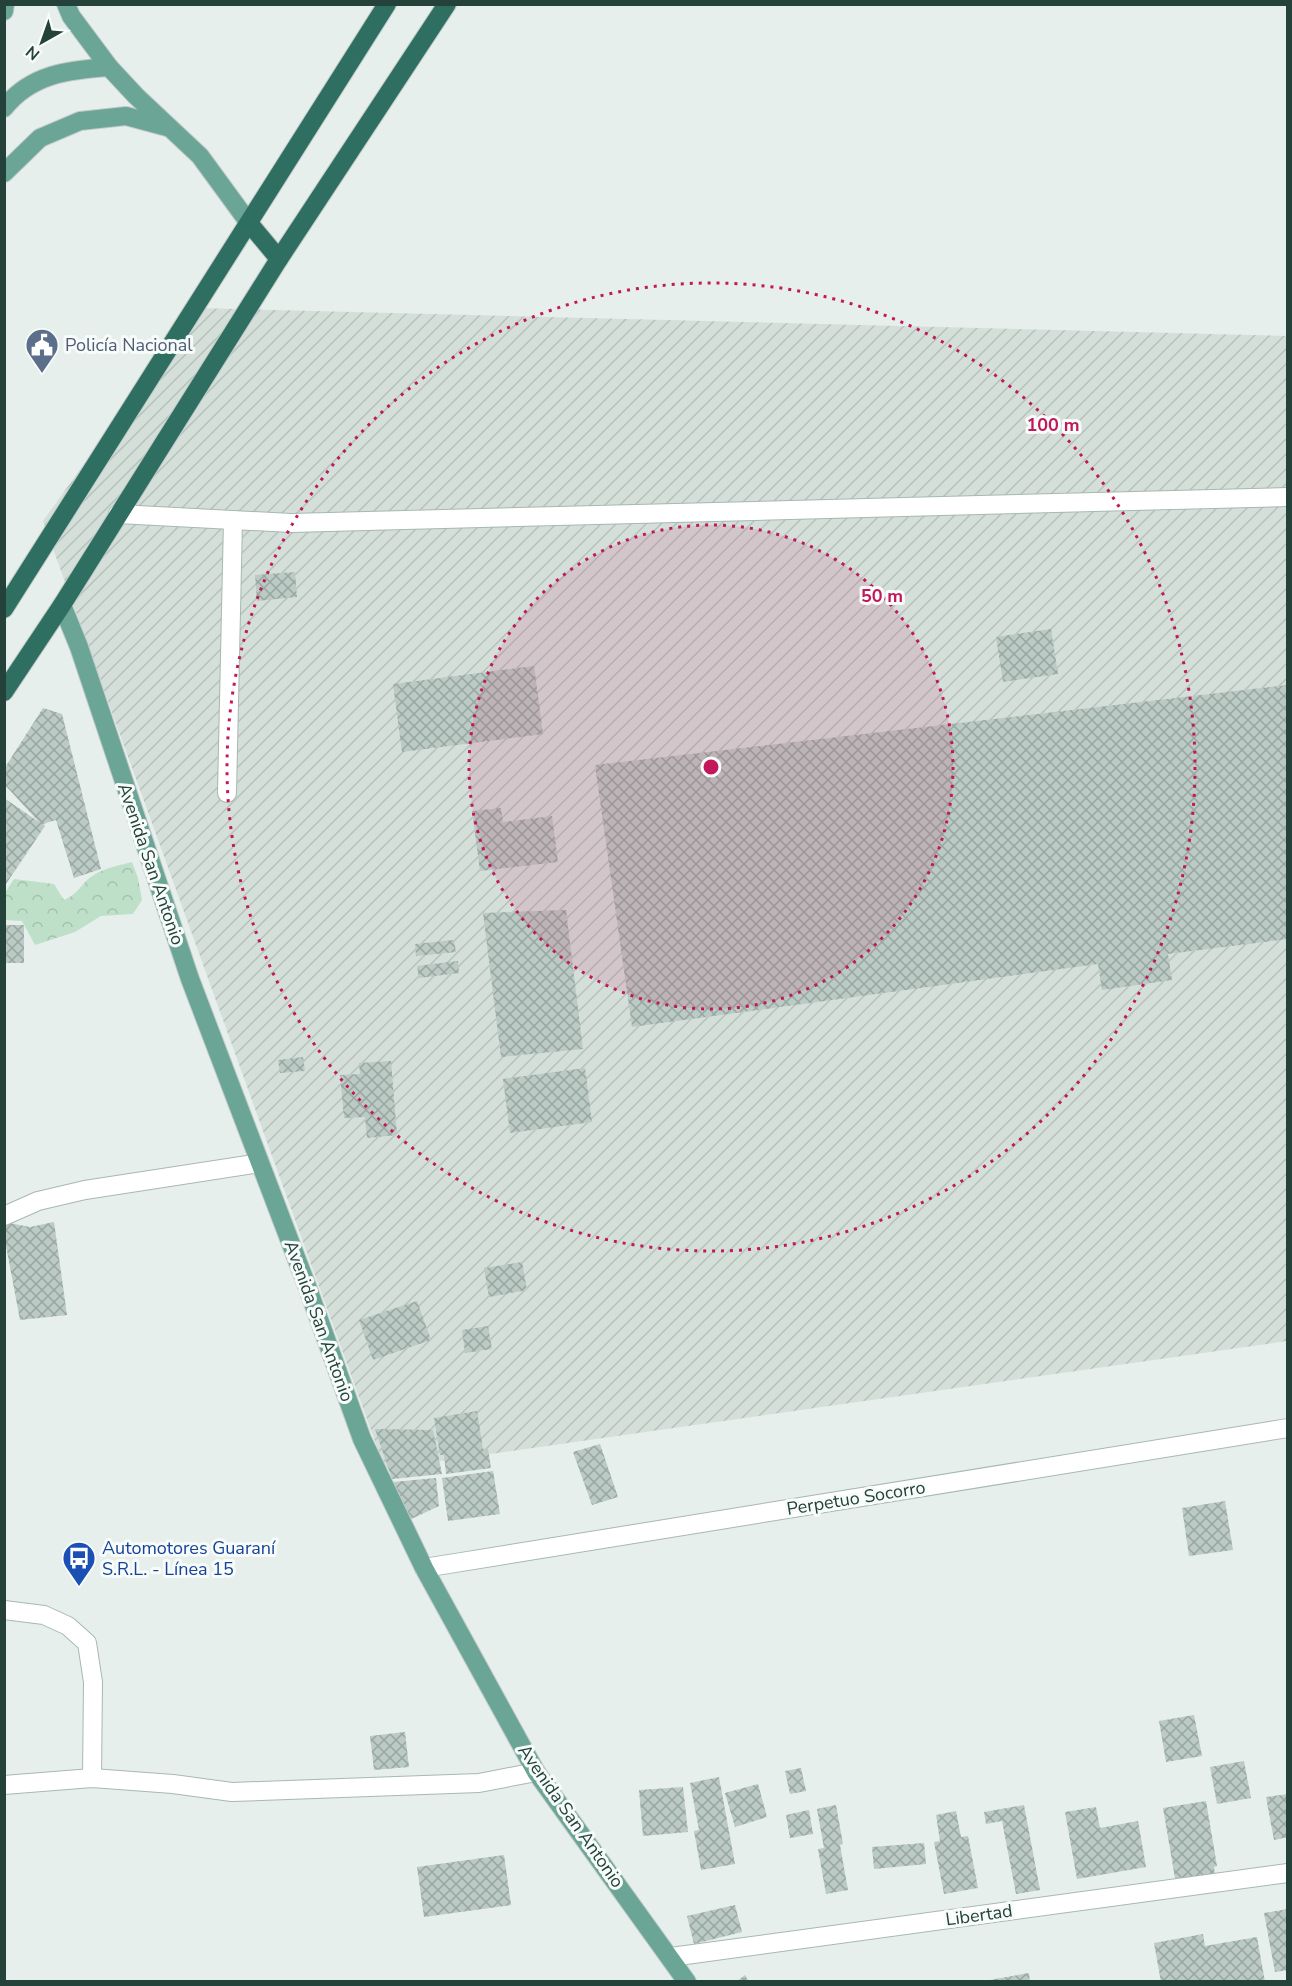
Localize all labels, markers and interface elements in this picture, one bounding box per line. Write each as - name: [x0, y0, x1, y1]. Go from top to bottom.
- north arrow: [12, 12, 72, 72]
- text: N: [21, 40, 45, 65]
- public building icon: Policía Nacional: [24, 327, 60, 374]
- place label: Policía Nacional: [65, 333, 193, 357]
- text: 100 m: [1026, 413, 1080, 437]
- text: 50 m: [861, 584, 903, 608]
- centre of rings: [701, 757, 721, 777]
- street label: Avenida San Antonio: [112, 780, 190, 948]
- street label: Avenida San Antonio: [279, 1237, 359, 1405]
- street label: Perpetuo Socorro: [785, 1475, 927, 1521]
- place label: Automotores Guaraní S.R.L. - Línea 15: [102, 1536, 276, 1581]
- bus stop icon: Automotores Guaraní S.R.L. - Línea 15: [61, 1540, 97, 1587]
- street label: Avenida San Antonio: [512, 1740, 630, 1892]
- street label: Libertad: [944, 1898, 1014, 1932]

